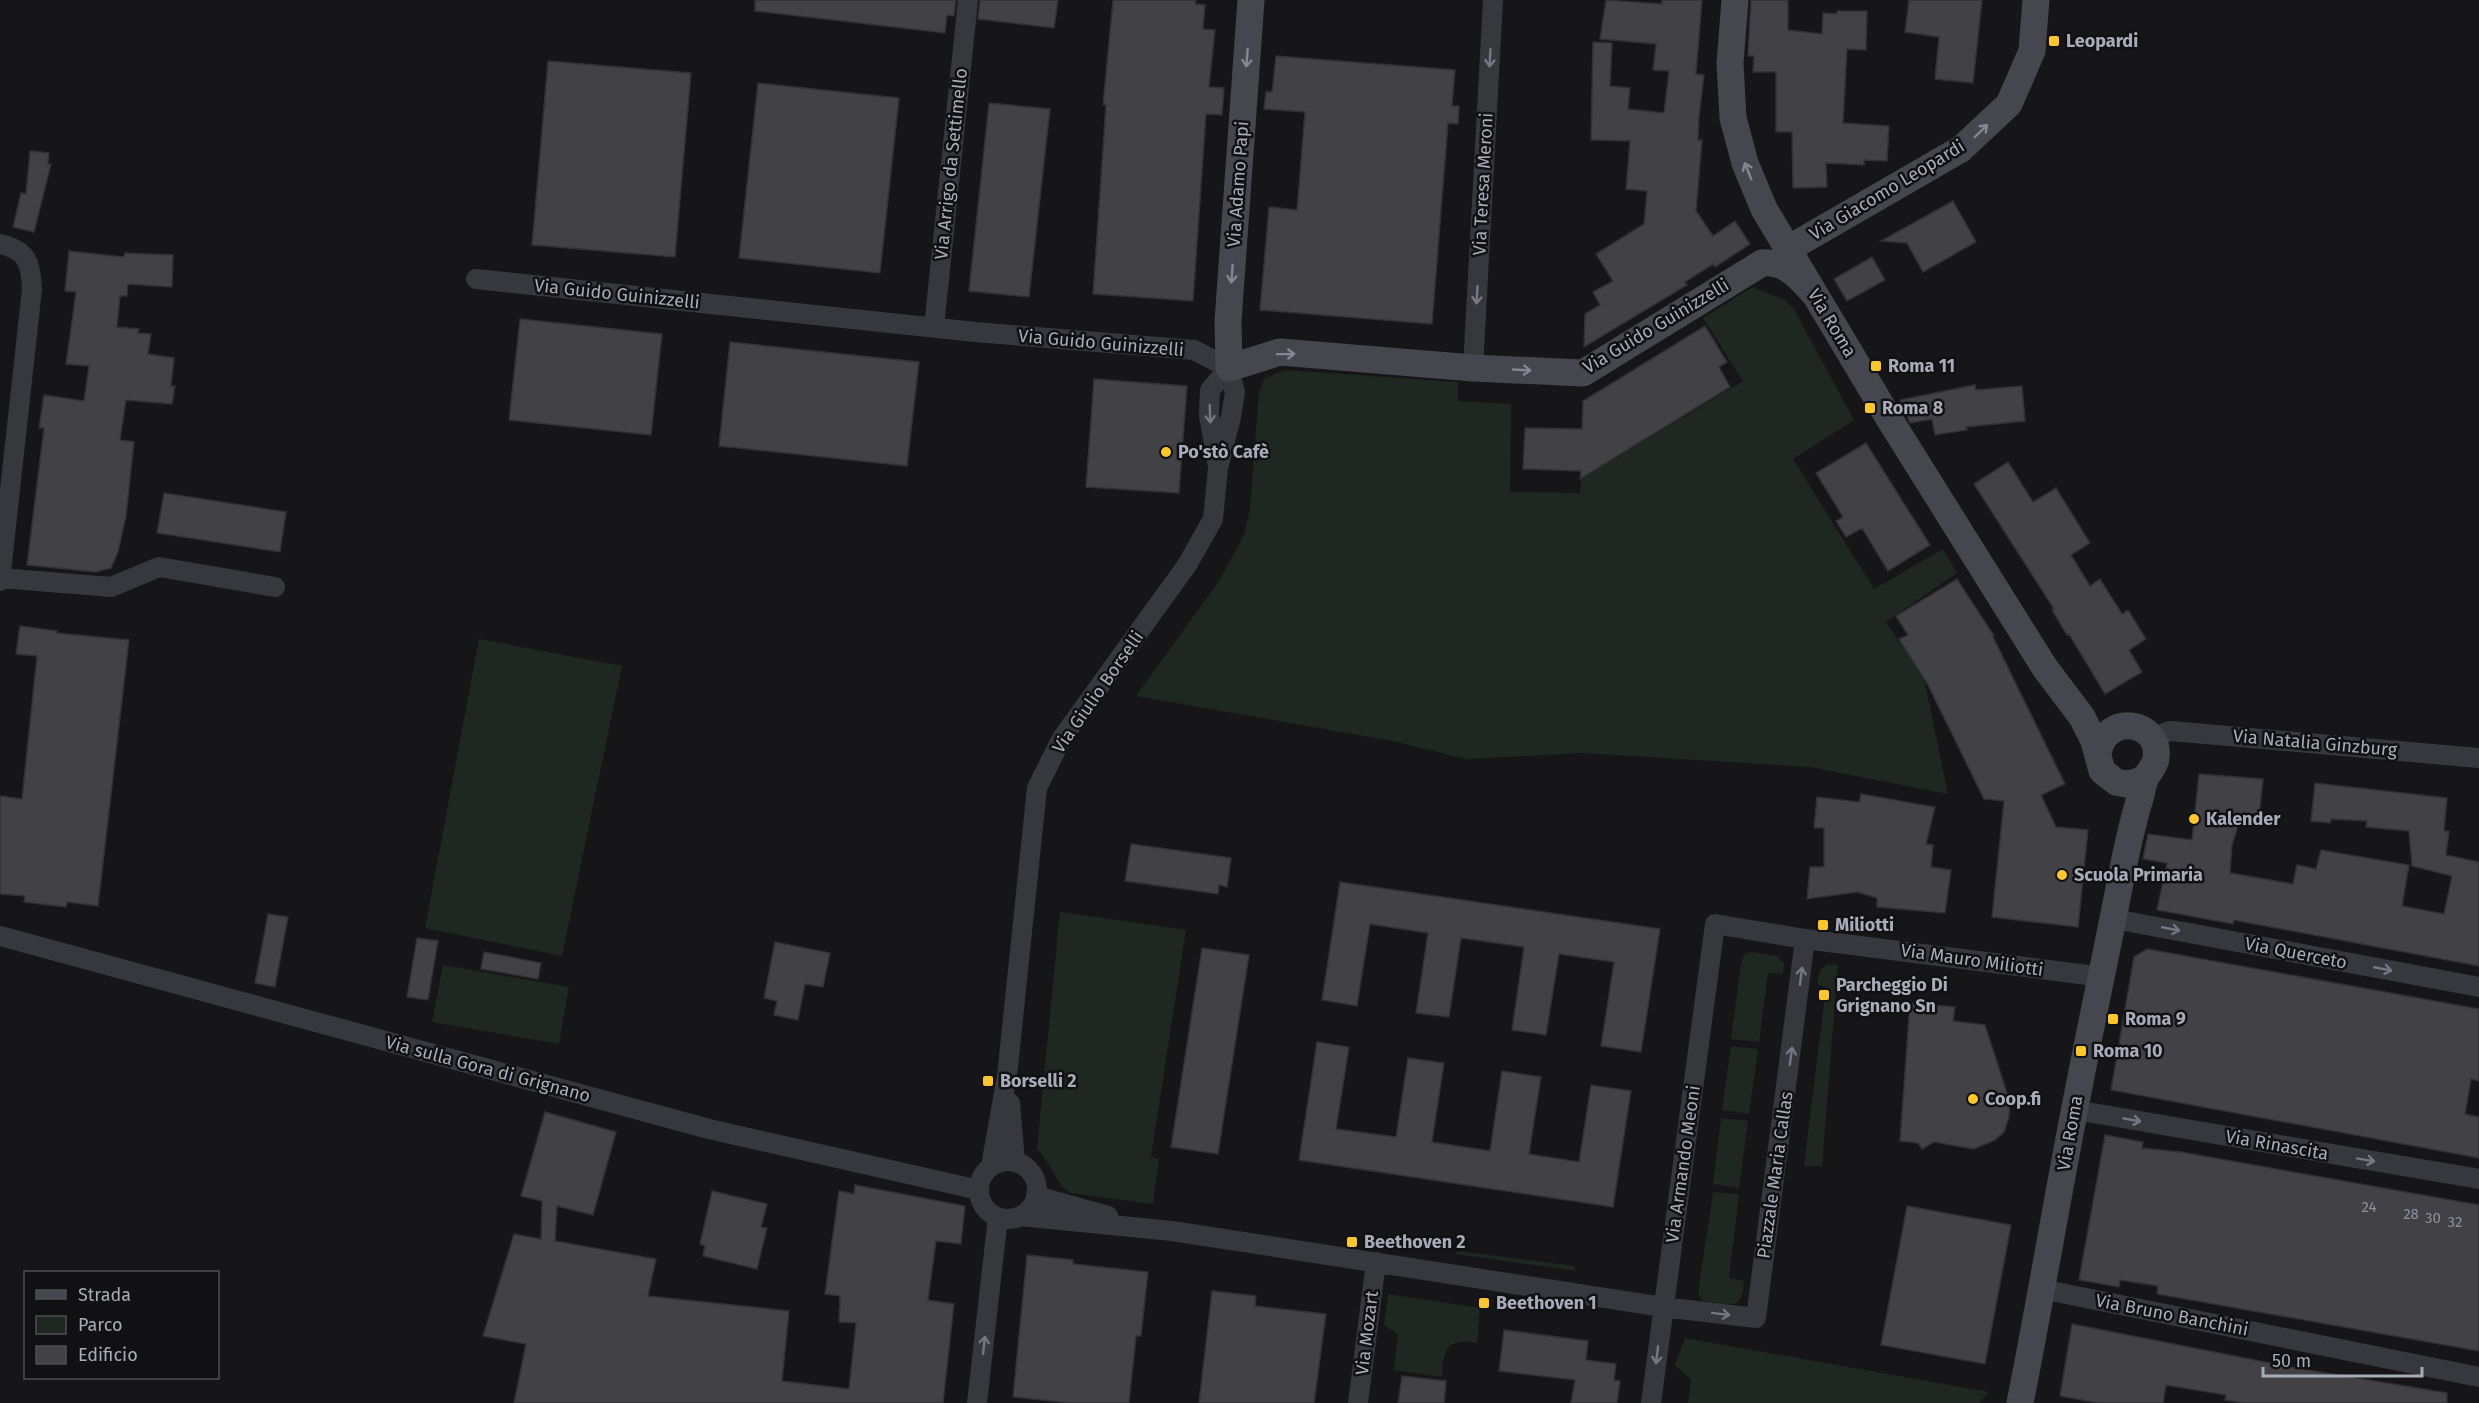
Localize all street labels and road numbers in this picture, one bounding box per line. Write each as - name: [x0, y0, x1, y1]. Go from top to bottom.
- street label: Via Arrigo da Settimello: [930, 67, 972, 261]
- street label: Via Teresa Meroni: [1468, 112, 1498, 256]
- street label: Via Adamo Papi: [1223, 120, 1253, 248]
- street label: Via Giacomo Leopardi: [1806, 135, 1968, 245]
- street label: Via Guido Guinizzelli: [533, 274, 701, 314]
- street label: Via Guido Guinizzelli: [1579, 274, 1733, 378]
- street label: Via Roma: [1803, 285, 1861, 361]
- street label: Via Guido Guinizzelli: [1017, 325, 1185, 361]
- street label: Via Giulio Borselli: [1048, 627, 1148, 757]
- street label: Via Natalia Ginzburg: [2232, 725, 2399, 761]
- street label: Via Querceto: [2243, 932, 2349, 974]
- street label: Via Mauro Miliotti: [1899, 939, 2045, 981]
- street label: Via sulla Gora di Grignano: [383, 1031, 593, 1107]
- street label: Via Armando Meoni: [1661, 1084, 1705, 1244]
- street label: Piazzale Maria Callas: [1752, 1090, 1798, 1260]
- street label: Via Roma: [2053, 1094, 2087, 1172]
- street label: Via Rinascita: [2224, 1125, 2330, 1165]
- street label: Via Mozart: [1351, 1289, 1383, 1376]
- street label: Via Bruno Banchini: [2094, 1289, 2250, 1341]

